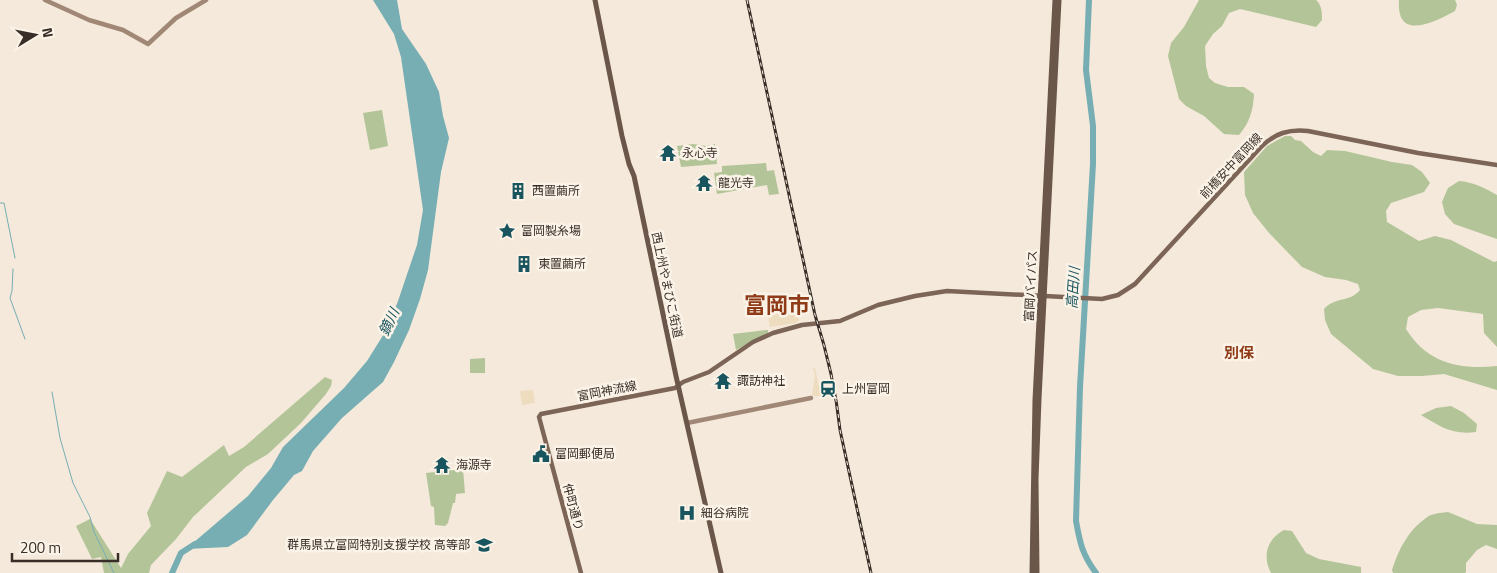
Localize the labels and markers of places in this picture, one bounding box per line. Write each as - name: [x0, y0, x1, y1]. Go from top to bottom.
- temple icon: 永心寺: [658, 143, 678, 163]
- place label: 永心寺: [682, 143, 718, 162]
- temple icon: 龍光寺: [694, 173, 714, 193]
- place label: 龍光寺: [718, 173, 754, 192]
- building icon: 西置繭所: [508, 181, 528, 201]
- place label: 西置繭所: [532, 181, 580, 200]
- place icon: 富岡製糸場: [497, 221, 517, 241]
- place label: 富岡製糸場: [521, 221, 581, 240]
- building icon: 東置繭所: [514, 254, 534, 274]
- place label: 東置繭所: [538, 254, 586, 273]
- temple icon: 諏訪神社: [713, 371, 733, 391]
- place label: 諏訪神社: [737, 371, 785, 390]
- station icon: 上州富岡: [818, 379, 838, 399]
- place label: 上州富岡: [842, 379, 890, 398]
- public building icon: 富岡郵便局: [531, 444, 551, 464]
- place label: 富岡郵便局: [555, 444, 615, 463]
- temple icon: 海源寺: [432, 455, 452, 475]
- place label: 海源寺: [456, 455, 492, 474]
- hospital icon: 細谷病院: [677, 503, 697, 523]
- place label: 細谷病院: [701, 503, 749, 522]
- place label: 群馬県立富岡特別支援学校 高等部: [287, 535, 470, 554]
- school or university icon: 群馬県立富岡特別支援学校 高等部: [474, 535, 494, 555]

